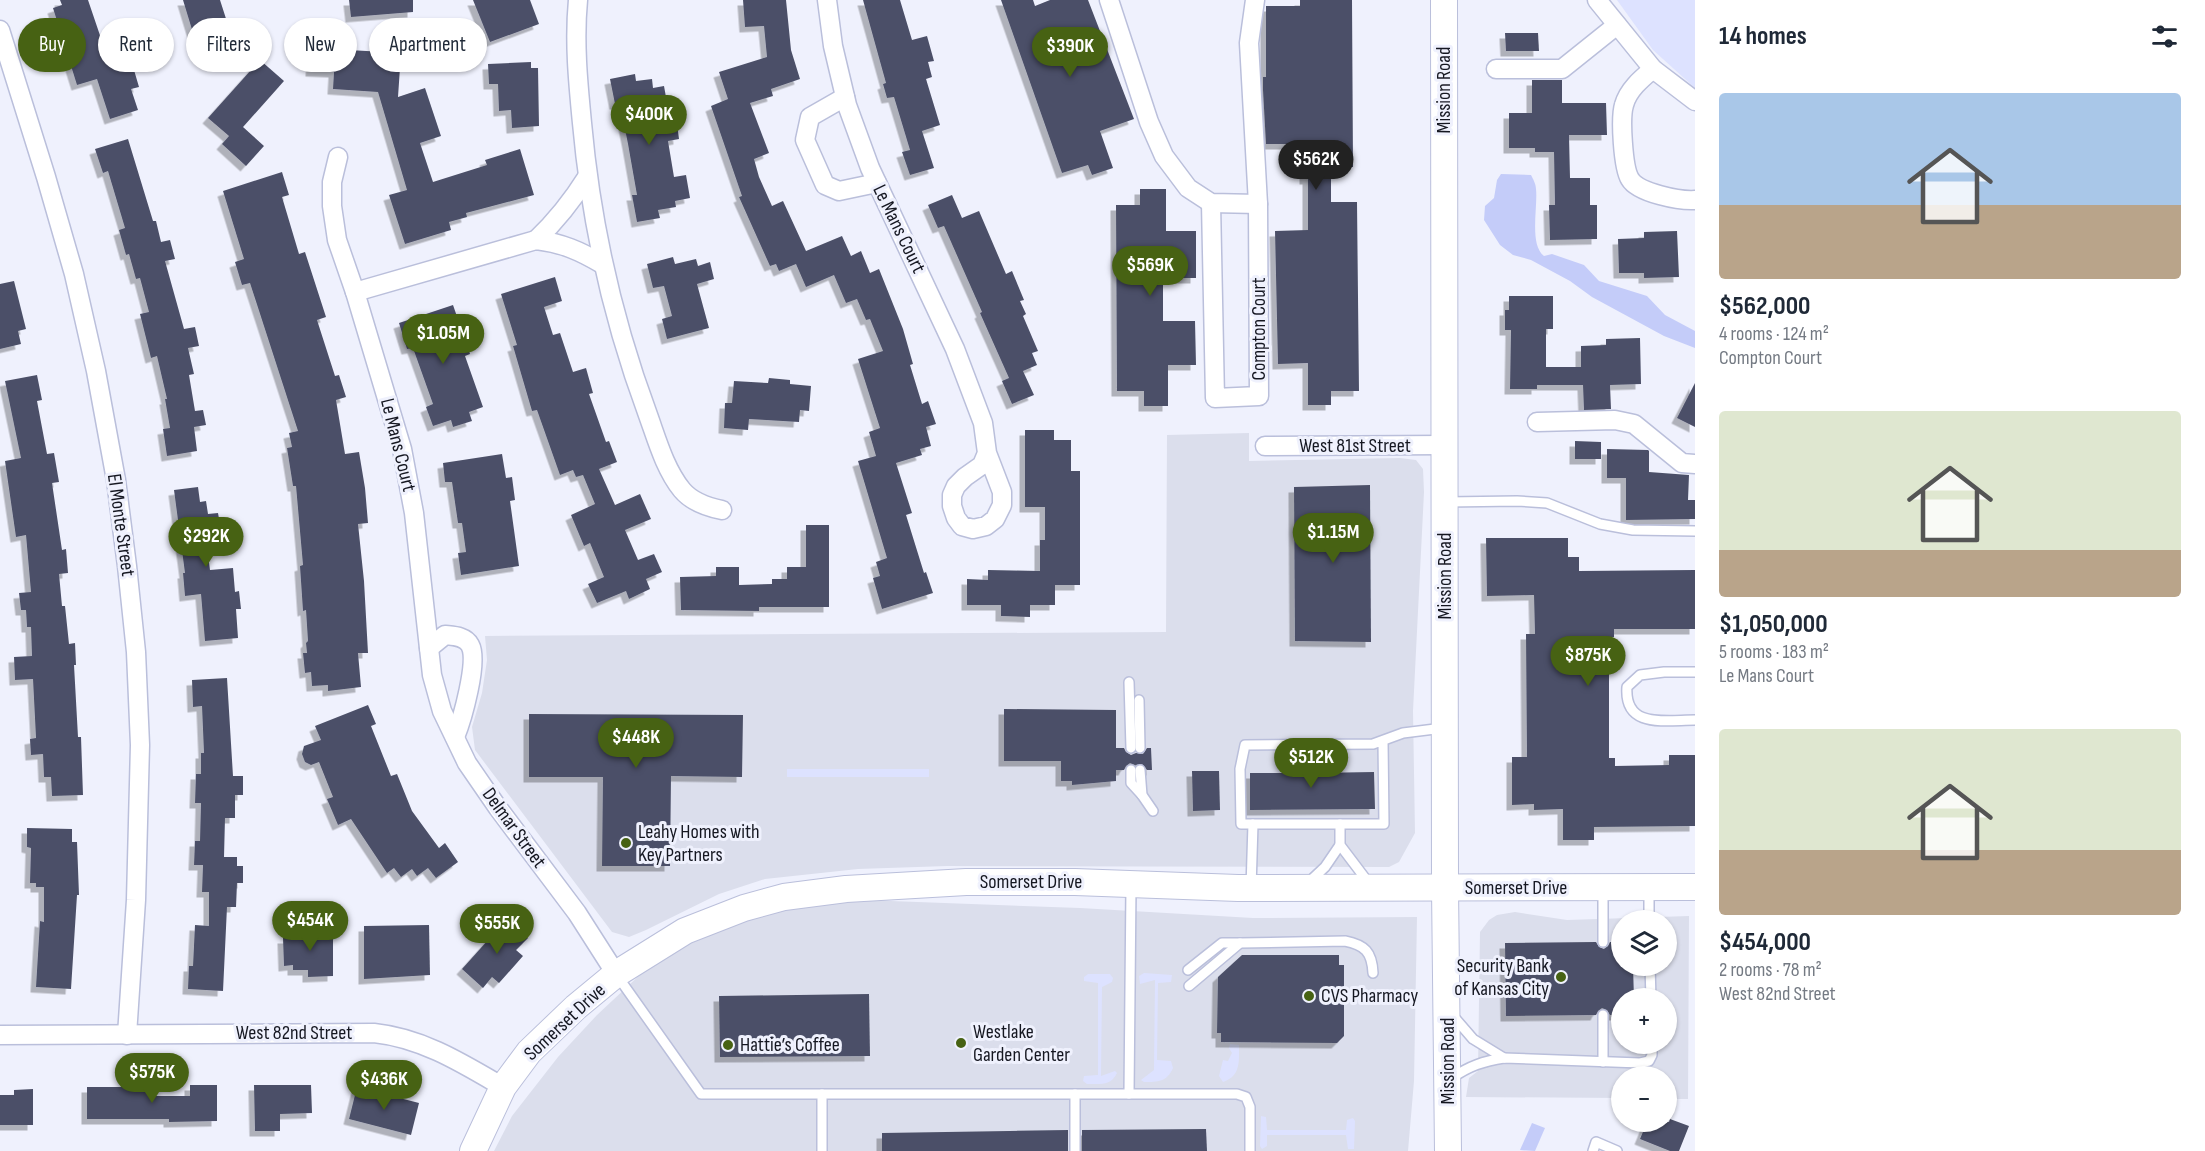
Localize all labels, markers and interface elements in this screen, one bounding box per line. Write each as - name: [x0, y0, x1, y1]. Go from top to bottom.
- chip: Buy: [18, 18, 86, 72]
- chip: Rent: [98, 18, 174, 72]
- chip: Filters: [186, 18, 272, 72]
- chip: New: [284, 18, 357, 72]
- chip: Apartment: [369, 18, 487, 72]
- icon: filters: [2148, 20, 2181, 53]
- text: 14 homes: [1719, 21, 1807, 52]
- pin: $390K: [1028, 27, 1112, 78]
- text: $390K: [1046, 34, 1094, 58]
- street label: Mission Road: [1432, 47, 1456, 133]
- pin: $400K: [607, 95, 691, 146]
- text: $400K: [625, 102, 673, 126]
- icon: home: [1896, 132, 2004, 240]
- pin: $562K: [1274, 140, 1358, 191]
- text: $562K: [1292, 147, 1340, 171]
- street label: Le Mans Court: [867, 181, 931, 277]
- pin: $569K: [1108, 246, 1192, 297]
- text: $569K: [1126, 253, 1174, 277]
- street label: Compton Court: [1247, 277, 1271, 381]
- text: $562,000: [1719, 291, 1810, 322]
- pin: $1.05M: [394, 314, 492, 365]
- text: $1.05M: [416, 321, 470, 345]
- text: 4 rooms · 124 m²: [1719, 322, 1829, 346]
- text: Compton Court: [1719, 346, 1822, 370]
- street label: Le Mans Court: [375, 396, 421, 494]
- street label: West 81st Street: [1299, 434, 1411, 458]
- icon: home: [1896, 450, 2004, 558]
- street label: El Monte Street: [102, 472, 140, 578]
- pin: $1.15M: [1284, 513, 1382, 564]
- pin: $292K: [164, 517, 248, 568]
- text: $1.15M: [1307, 520, 1359, 544]
- text: $292K: [182, 524, 230, 548]
- street label: Mission Road: [1433, 533, 1457, 619]
- text: $1,050,000: [1719, 609, 1828, 640]
- pin: $875K: [1546, 636, 1630, 687]
- text: 5 rooms · 183 m²: [1719, 640, 1829, 664]
- text: $875K: [1565, 643, 1611, 667]
- text: Le Mans Court: [1719, 664, 1814, 688]
- pin: $448K: [594, 718, 678, 769]
- text: $448K: [612, 725, 660, 749]
- pin: $512K: [1269, 738, 1353, 789]
- text: $512K: [1288, 745, 1334, 769]
- icon: home: [1896, 768, 2004, 876]
- street label: Delmar Street: [477, 783, 551, 873]
- place label: Leahy Homes with Key Partners: [638, 820, 760, 867]
- marker: Leahy Homes with Key Partners: [619, 836, 633, 850]
- street label: Somerset Drive: [980, 870, 1082, 894]
- street label: Somerset Drive: [1465, 876, 1567, 900]
- pin: $454K: [268, 901, 352, 952]
- pin: $555K: [455, 904, 539, 955]
- text: $454K: [286, 908, 334, 932]
- map controls: [1611, 910, 1677, 1132]
- button: layers: [1611, 910, 1677, 976]
- text: $555K: [474, 911, 520, 935]
- text: $454,000: [1719, 927, 1811, 958]
- place label: Security Bank of Kansas City: [1454, 954, 1549, 1001]
- text: 2 rooms · 78 m²: [1719, 958, 1822, 982]
- marker: Security Bank of Kansas City: [1554, 970, 1568, 984]
- street label: Somerset Drive: [519, 978, 611, 1066]
- text: West 82nd Street: [1719, 982, 1836, 1006]
- place label: CVS Pharmacy: [1321, 984, 1418, 1008]
- button: +: [1611, 988, 1677, 1054]
- marker: CVS Pharmacy: [1302, 989, 1316, 1003]
- street label: Mission Road: [1436, 1018, 1460, 1104]
- place label: Westlake Garden Center: [973, 1020, 1070, 1067]
- street label: West 82nd Street: [236, 1021, 352, 1045]
- place label: Hattie’s Coffee: [740, 1033, 840, 1057]
- marker: Westlake Garden Center: [954, 1036, 968, 1050]
- marker: Hattie’s Coffee: [721, 1038, 735, 1052]
- pin: $575K: [110, 1053, 194, 1104]
- text: $575K: [129, 1060, 175, 1084]
- pin: $436K: [342, 1060, 426, 1111]
- button: −: [1611, 1066, 1677, 1132]
- text: $436K: [360, 1067, 408, 1091]

